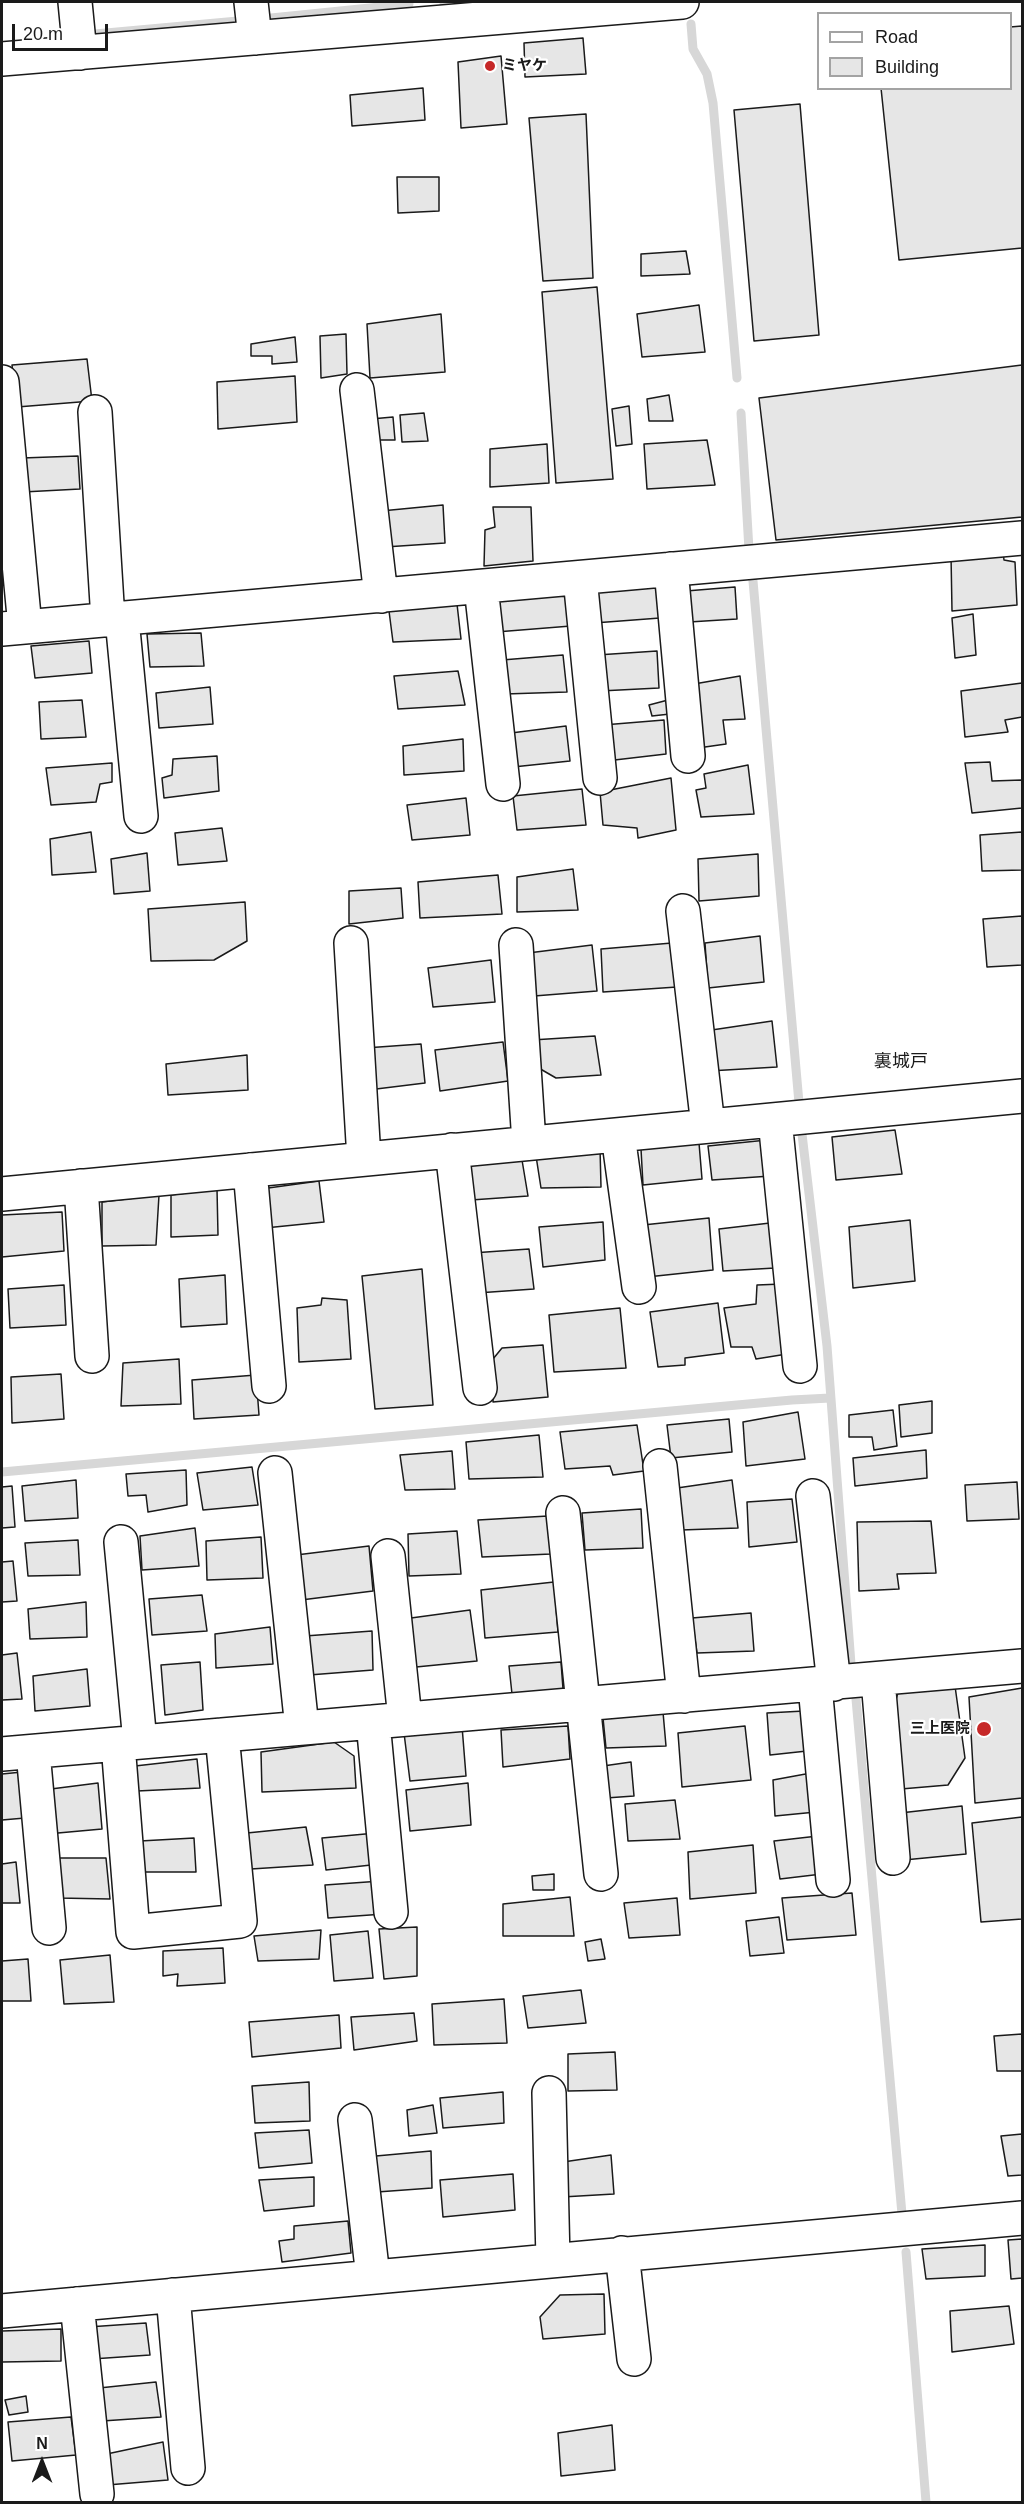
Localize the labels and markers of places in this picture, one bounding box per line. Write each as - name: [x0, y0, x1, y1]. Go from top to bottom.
- place label: ミヤケ: [502, 57, 547, 75]
- marker: ミヤケ: [483, 59, 497, 73]
- place label: 三上医院: [910, 1720, 970, 1738]
- marker: 三上医院: [975, 1720, 993, 1738]

